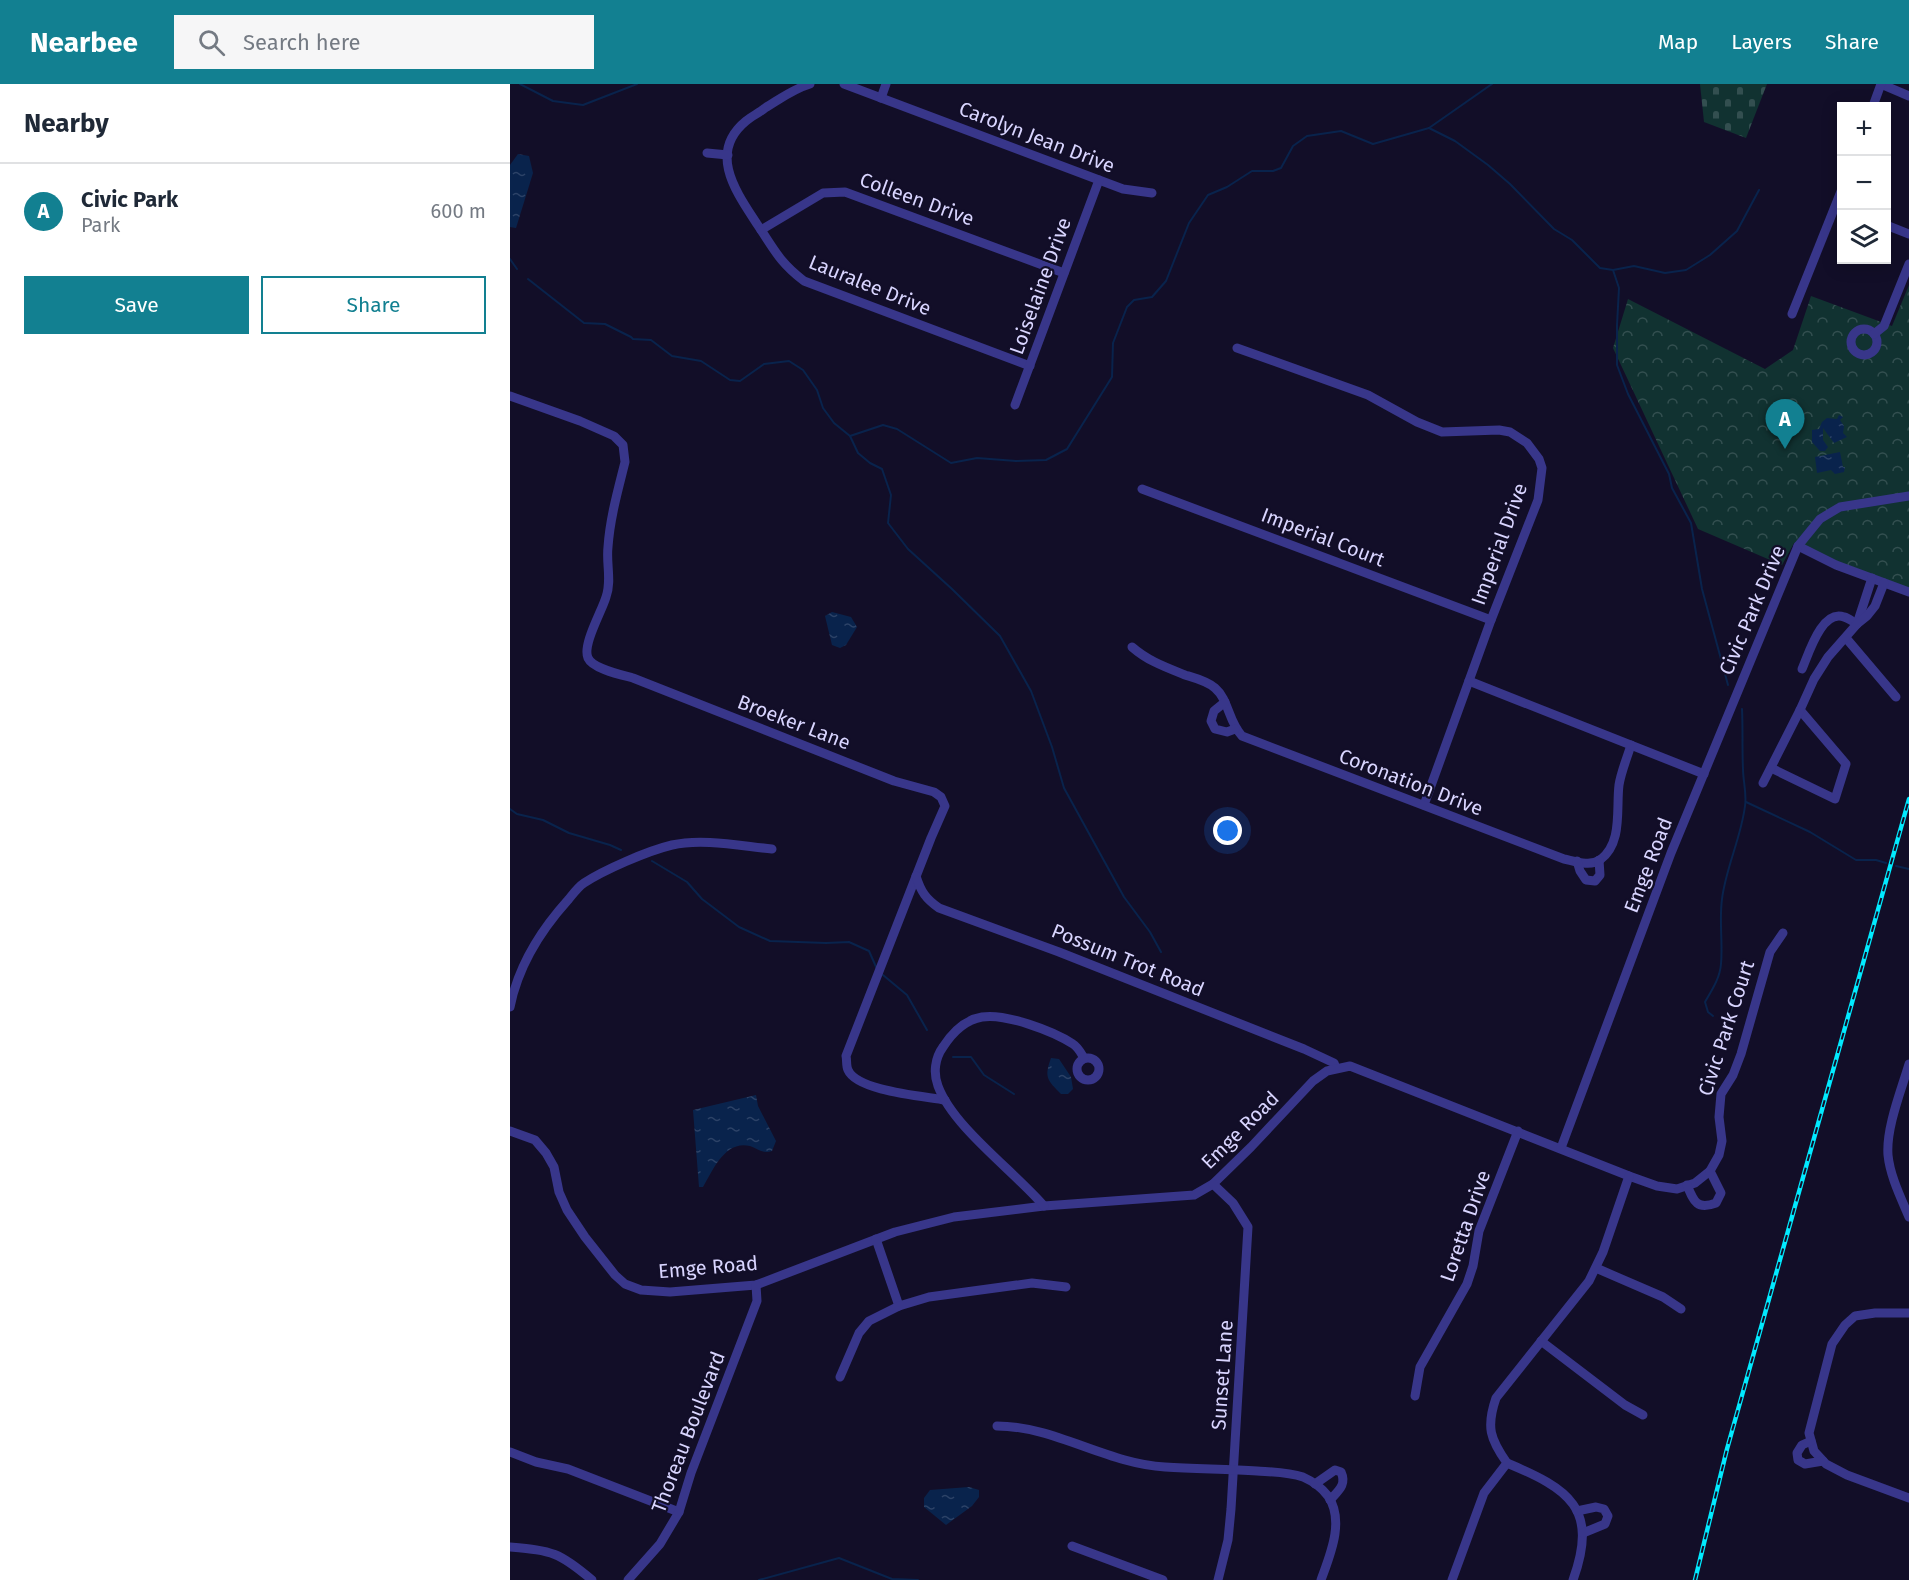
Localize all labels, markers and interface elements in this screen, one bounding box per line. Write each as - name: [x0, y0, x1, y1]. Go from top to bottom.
- search box: [174, 15, 594, 69]
- text: Nearbee: [30, 26, 138, 59]
- icon: search: [195, 26, 228, 59]
- text: Search here: [243, 29, 360, 56]
- text: Map: [1658, 29, 1698, 55]
- text: Layers: [1731, 29, 1792, 55]
- text: Share: [1825, 29, 1879, 55]
- street label: Carolyn Jean Drive: [956, 96, 1118, 178]
- map controls: [1837, 102, 1891, 264]
- button: +: [1837, 102, 1891, 156]
- text: Nearby: [24, 108, 109, 139]
- button: −: [1837, 156, 1891, 210]
- street label: Colleen Drive: [857, 167, 977, 231]
- text: Civic Park: [81, 186, 178, 213]
- text: A: [38, 199, 49, 223]
- text: 600 m: [431, 199, 486, 223]
- button: layers: [1837, 210, 1891, 264]
- text: Park: [81, 213, 120, 237]
- street label: Loiselaine Drive: [1004, 214, 1076, 358]
- street label: Lauralee Drive: [805, 250, 935, 320]
- button: Save: [24, 276, 249, 334]
- button: Share: [261, 276, 486, 334]
- pin: A: [1766, 400, 1804, 449]
- street label: Imperial Drive: [1466, 480, 1532, 608]
- street label: Imperial Court: [1258, 502, 1389, 572]
- street label: Civic Park Drive: [1714, 541, 1790, 679]
- street label: Broeker Lane: [734, 689, 854, 755]
- street label: Coronation Drive: [1336, 743, 1486, 821]
- street label: Emge Road: [1619, 814, 1677, 916]
- your location: [1213, 816, 1242, 845]
- street label: Possum Trot Road: [1048, 918, 1208, 1002]
- street label: Civic Park Court: [1693, 957, 1759, 1099]
- street label: Emge Road: [1196, 1086, 1284, 1174]
- street label: Loretta Drive: [1435, 1167, 1495, 1285]
- street label: Emge Road: [657, 1251, 759, 1283]
- street label: Sunset Lane: [1206, 1319, 1238, 1431]
- street label: Thoreau Boulevard: [646, 1348, 730, 1516]

